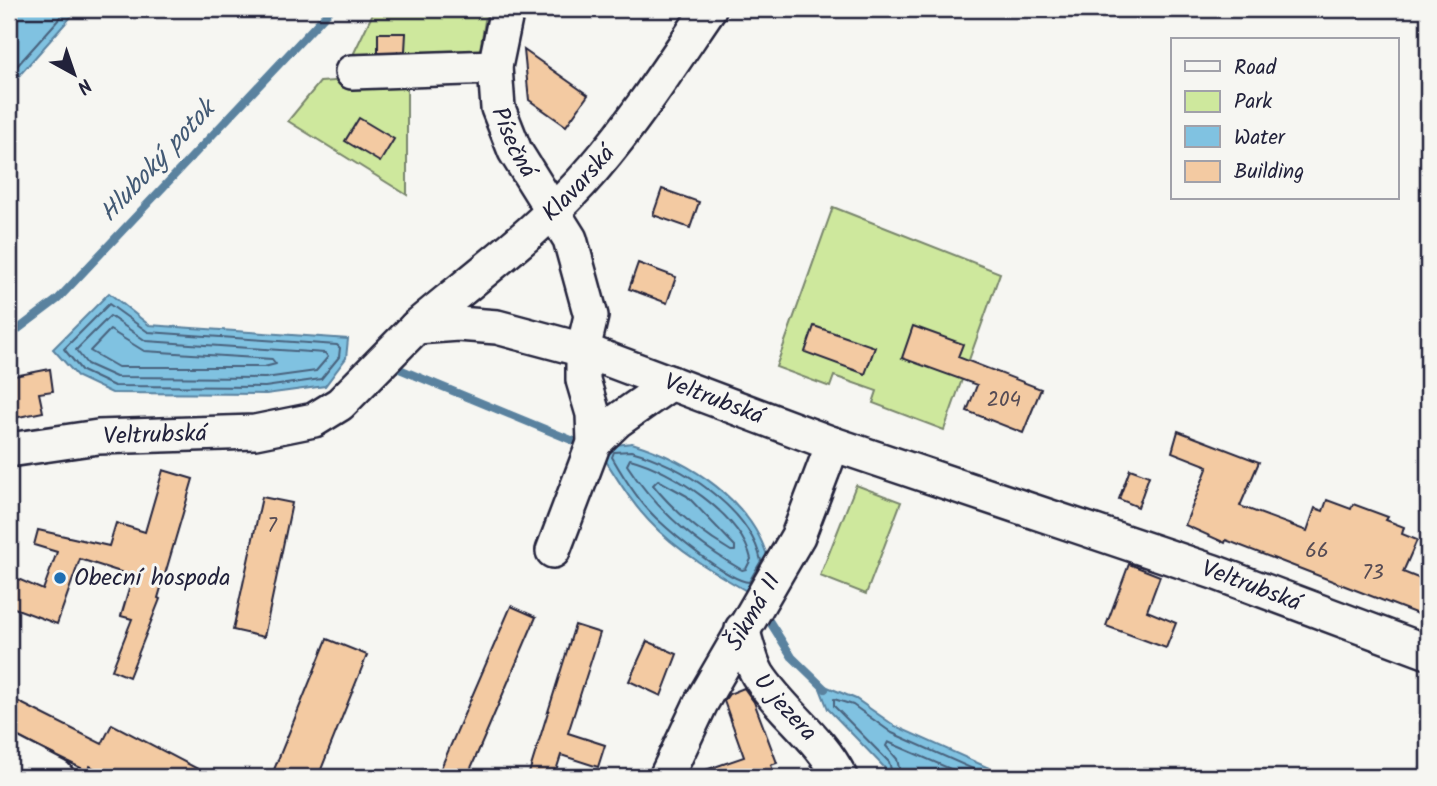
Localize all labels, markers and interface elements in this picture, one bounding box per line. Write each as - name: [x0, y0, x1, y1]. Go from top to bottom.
- north arrow: [38, 38, 108, 108]
- legend: [1171, 38, 1398, 200]
- text: Road: [1234, 52, 1277, 85]
- text: N: [69, 70, 98, 101]
- text: Park: [1234, 86, 1272, 119]
- water label: Hluboký potok: [90, 88, 229, 233]
- street label: Písečná: [480, 101, 548, 188]
- text: Water: [1234, 122, 1286, 155]
- street label: Klavarská: [533, 135, 627, 232]
- text: Building: [1234, 156, 1304, 189]
- street label: Veltrubská: [658, 363, 772, 437]
- house number: 204: [987, 384, 1021, 417]
- street label: Veltrubská: [103, 414, 210, 456]
- house number: 7: [267, 510, 278, 543]
- house number: 66: [1305, 535, 1329, 568]
- street label: Veltrubská: [1196, 550, 1309, 623]
- house number: 73: [1362, 557, 1384, 590]
- place label: Obecní hospoda: [74, 559, 230, 598]
- street label: Šikmá II: [716, 566, 792, 658]
- marker: Obecní hospoda: [52, 570, 68, 586]
- street label: U jezera: [743, 665, 827, 751]

